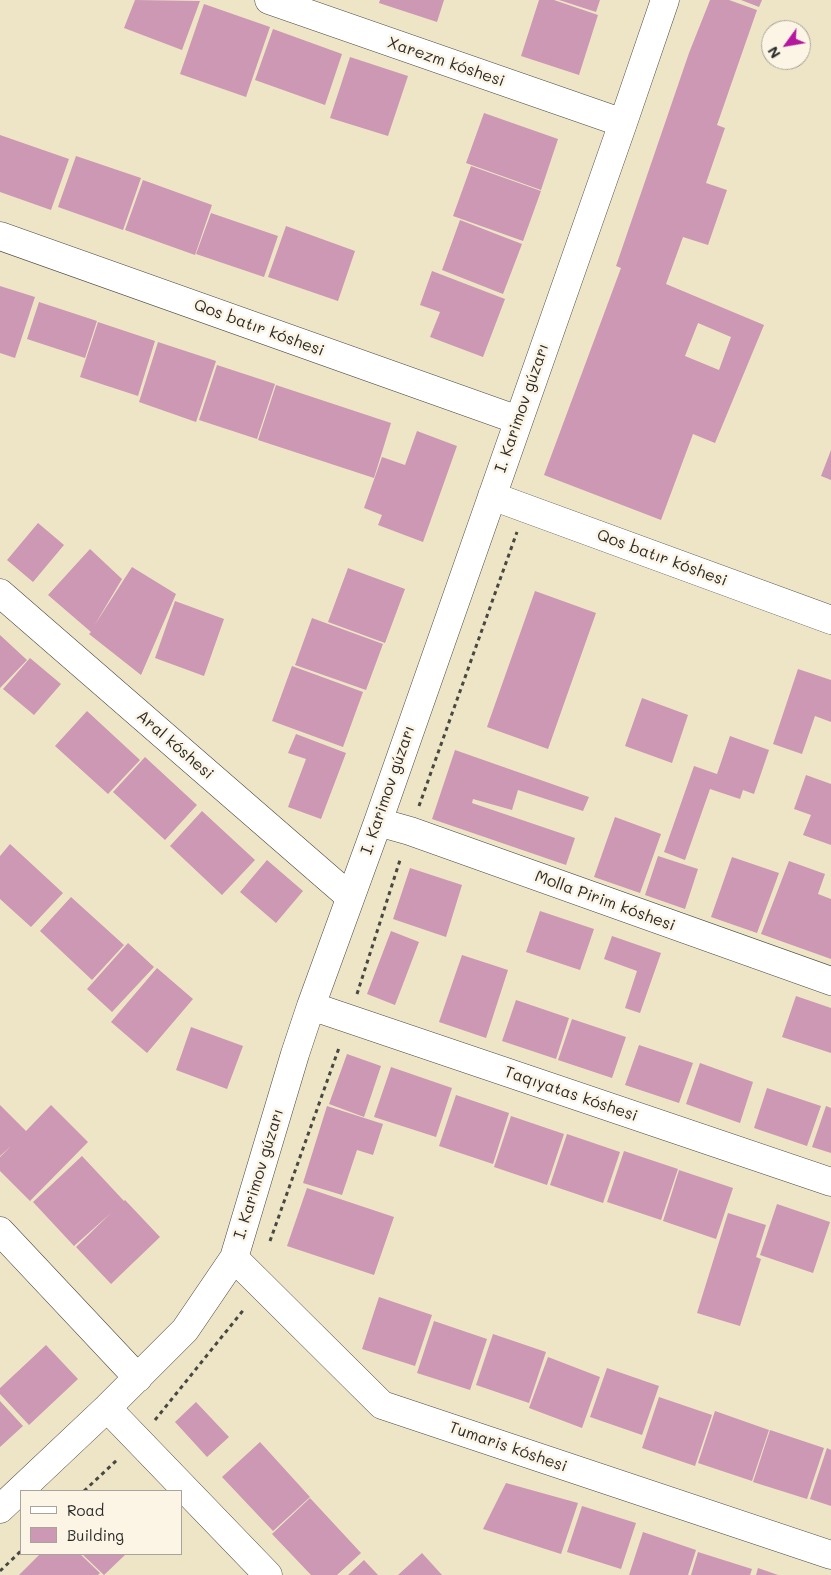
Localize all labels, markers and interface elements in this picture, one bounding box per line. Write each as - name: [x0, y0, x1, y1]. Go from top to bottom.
- north arrow: [761, 20, 811, 70]
- street label: Xarezm kóshesi: [385, 33, 507, 91]
- text: N: [763, 43, 785, 62]
- street label: Qos batır kóshesi: [191, 295, 327, 361]
- street label: I. Karimov gúzarı: [491, 341, 553, 475]
- street label: Qos batır kóshesi: [594, 525, 730, 591]
- street label: Aral kóshesi: [133, 706, 217, 784]
- street label: I. Karimov gúzarı: [357, 723, 419, 857]
- street label: Molla Pirim kóshesi: [532, 867, 678, 935]
- street label: Taqıyatas kóshesi: [502, 1062, 640, 1126]
- street label: I. Karimov gúzarı: [230, 1107, 288, 1241]
- street label: Tumaris kóshesi: [446, 1418, 570, 1476]
- legend: [20, 1490, 182, 1555]
- text: Road: [67, 1500, 104, 1520]
- text: Building: [67, 1525, 124, 1545]

